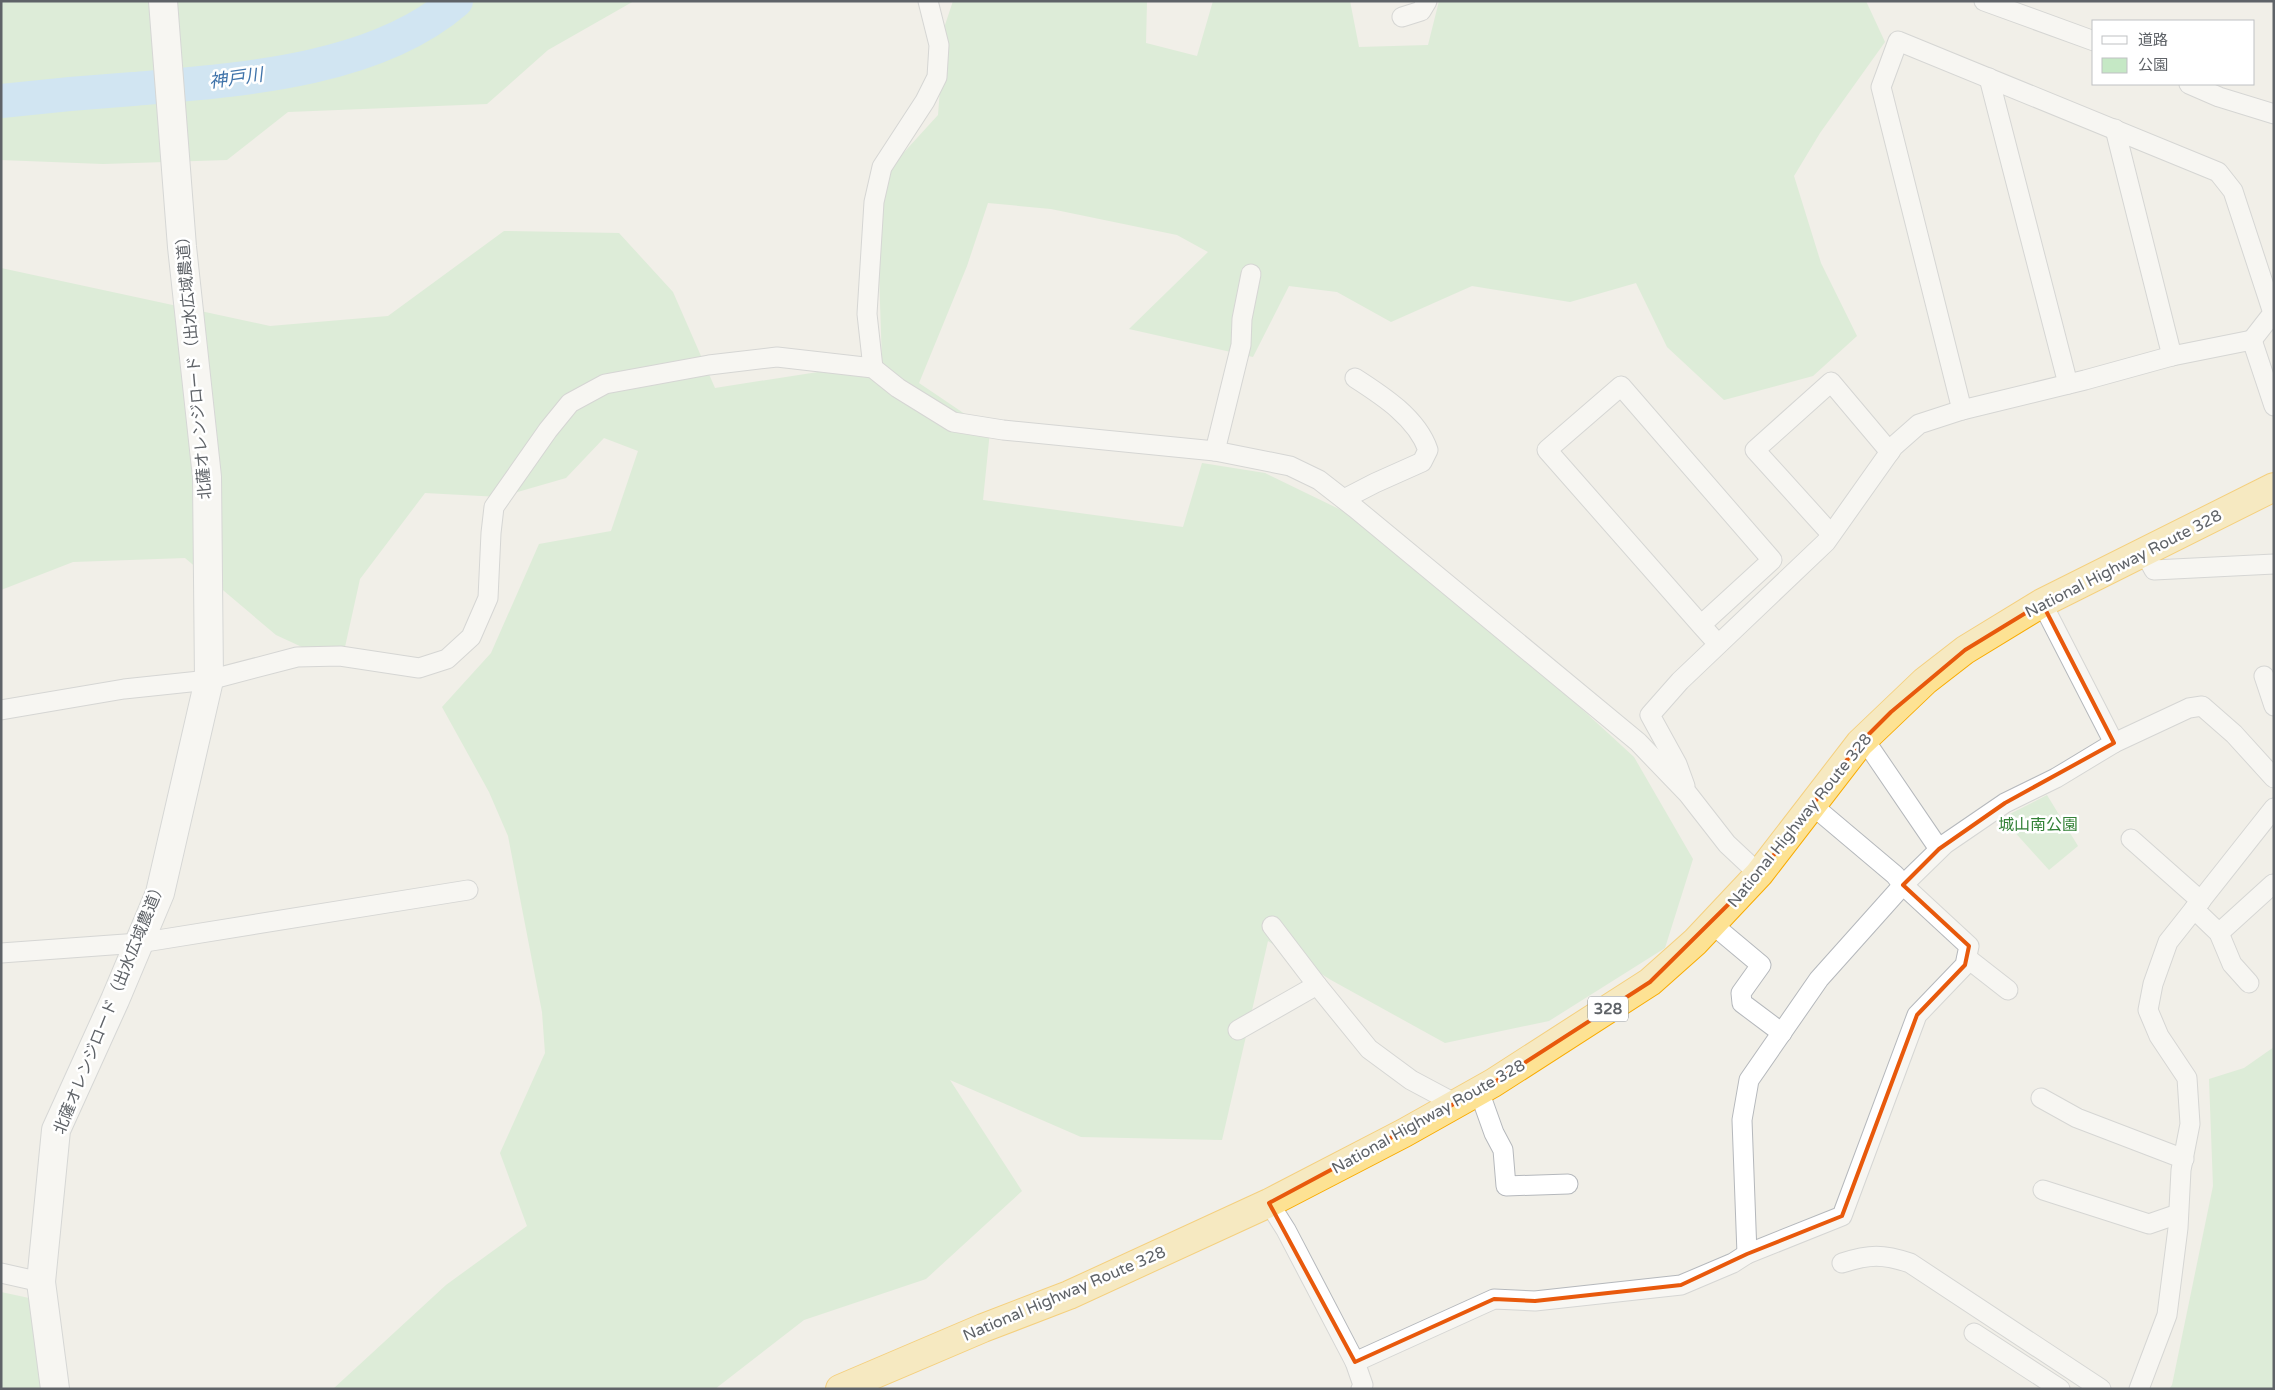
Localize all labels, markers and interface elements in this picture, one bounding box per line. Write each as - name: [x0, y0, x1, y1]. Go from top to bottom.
- legend: [2092, 20, 2255, 85]
- text: 道路: [2138, 31, 2168, 49]
- text: 公園: [2138, 56, 2168, 74]
- water label: 神戸川: [208, 63, 266, 93]
- street label: 北薩オレンジロード（出水広域農道）: [172, 228, 216, 500]
- street label: National Highway Route 328: [2022, 505, 2225, 622]
- street label: National Highway Route 328: [1723, 729, 1876, 912]
- park label: 城山南公園: [1998, 815, 2078, 835]
- street label: 北薩オレンジロード（出水広域農道）: [50, 878, 170, 1137]
- road number: 328: [1588, 996, 1628, 1022]
- street label: National Highway Route 328: [1328, 1055, 1529, 1179]
- street label: National Highway Route 328: [960, 1242, 1169, 1346]

